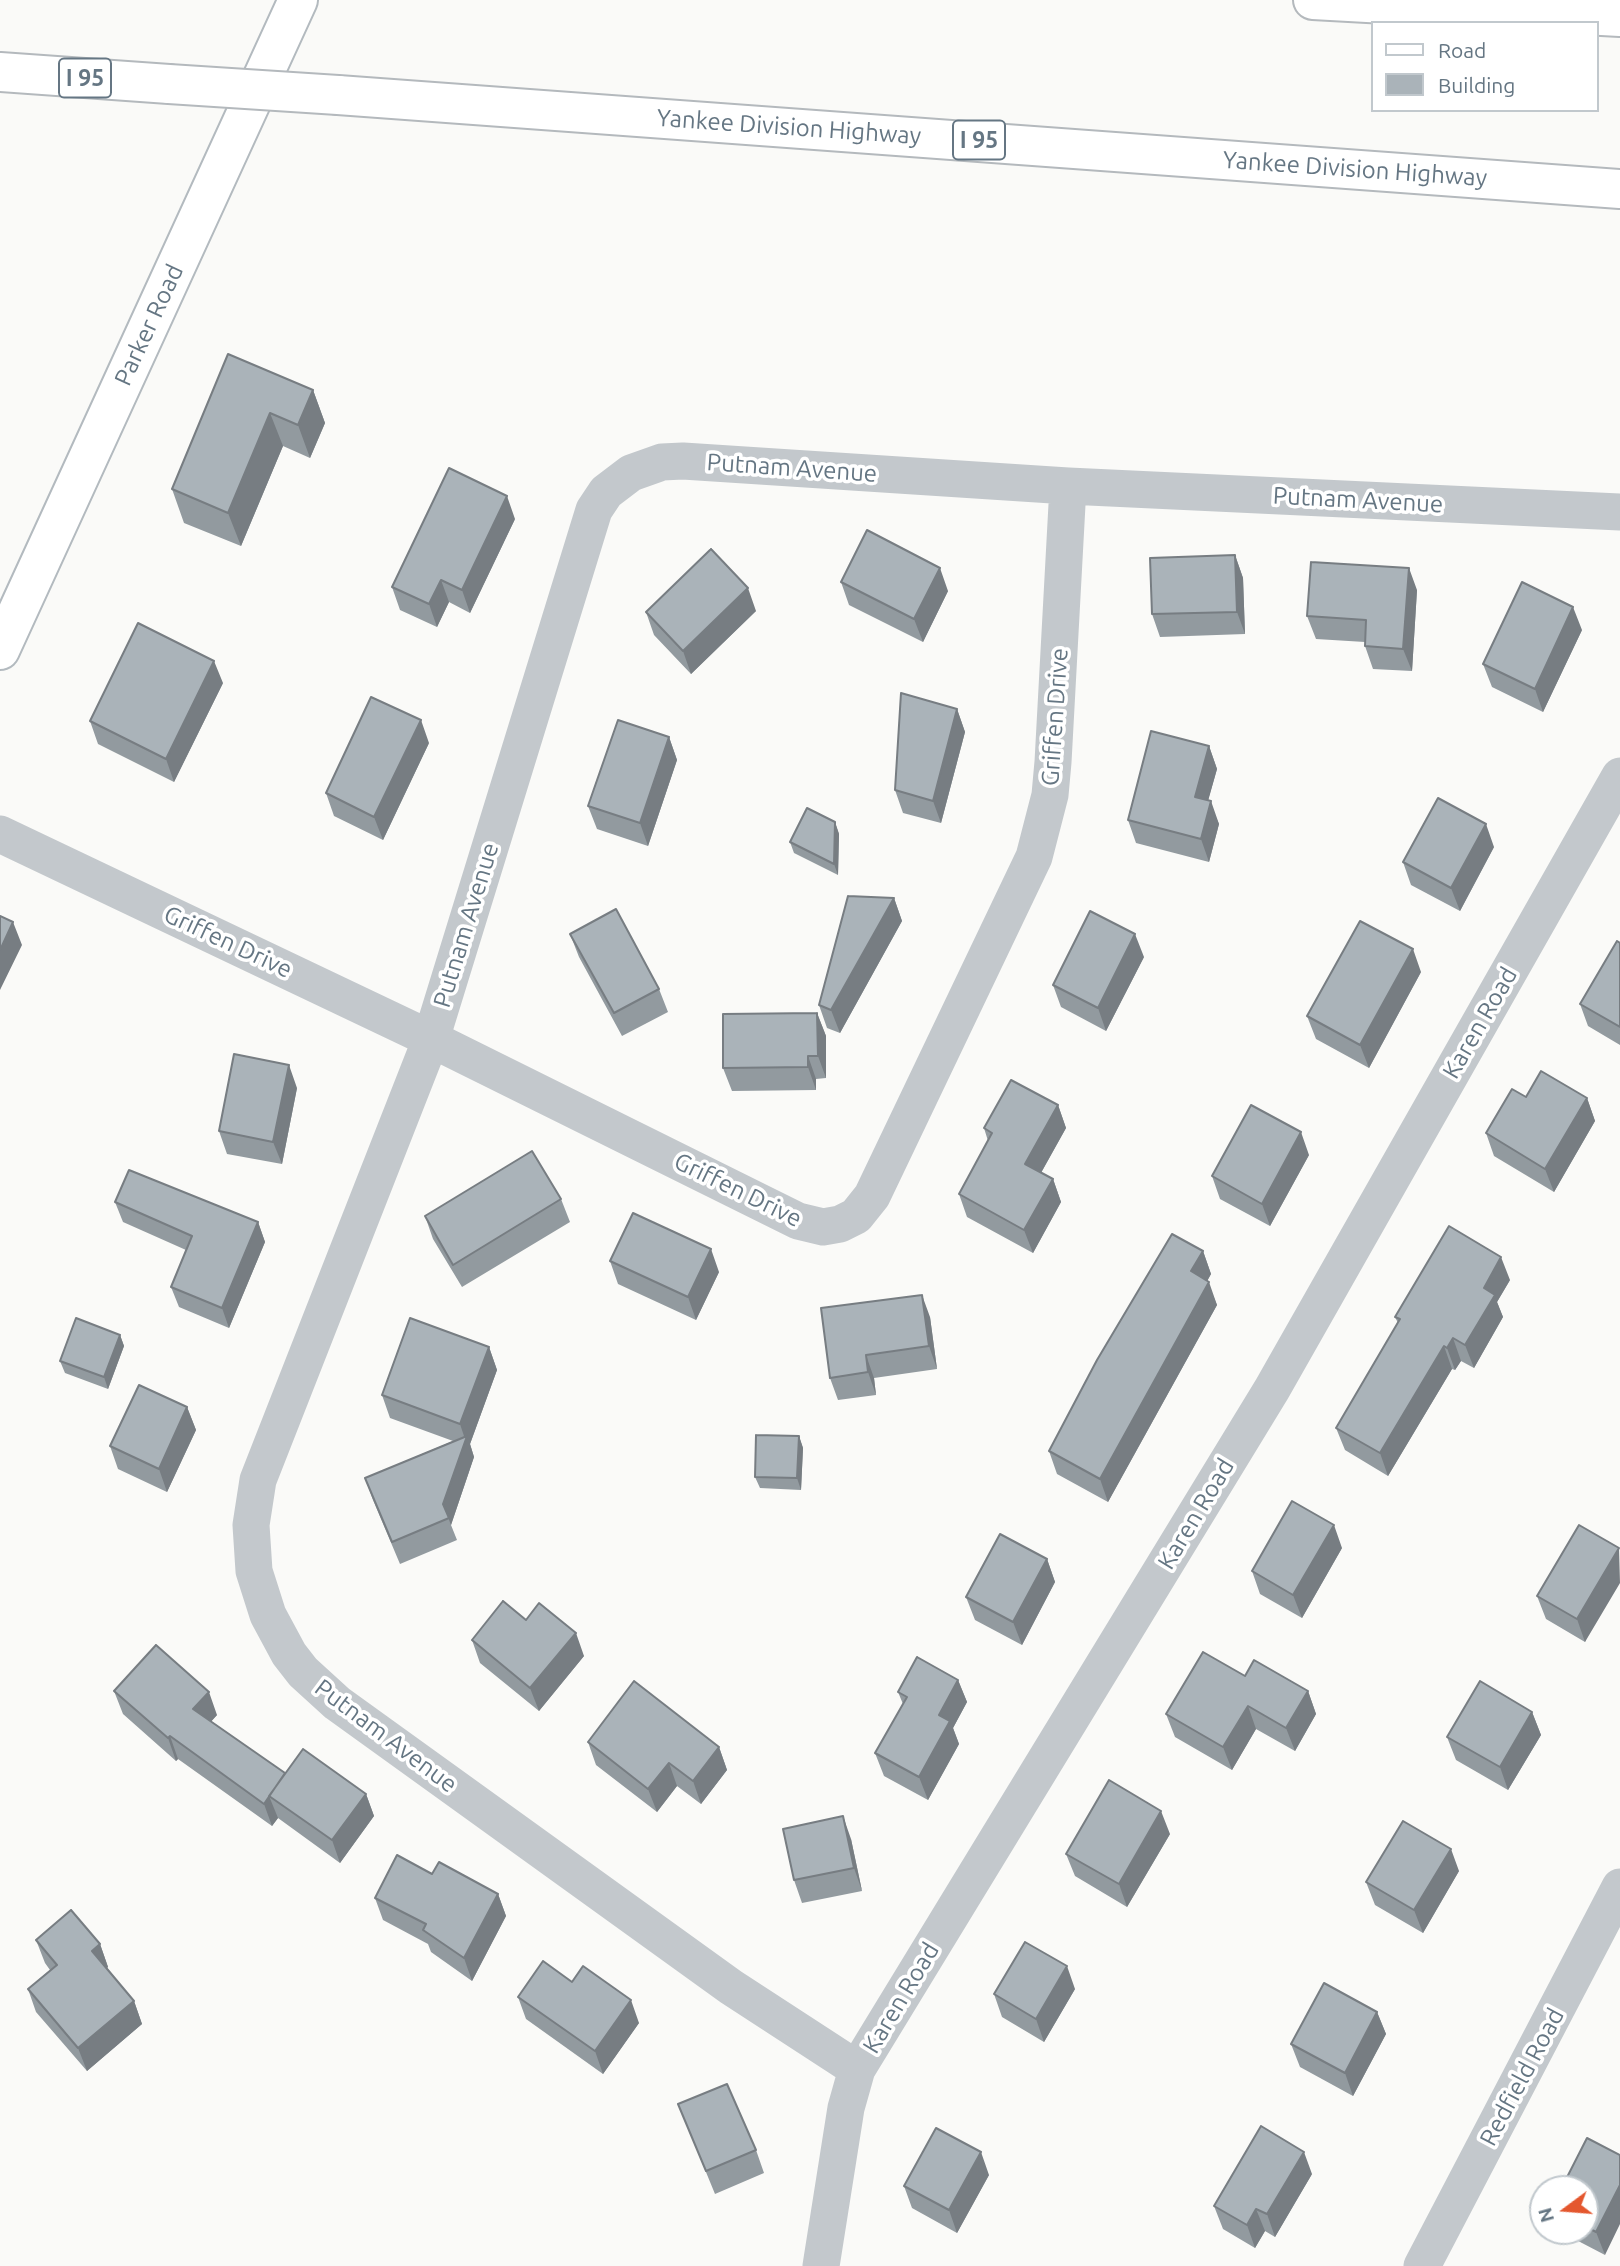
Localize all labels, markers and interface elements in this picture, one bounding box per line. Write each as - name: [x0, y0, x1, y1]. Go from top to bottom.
- legend: [1372, 21, 1599, 112]
- text: Road: [1438, 38, 1486, 62]
- road number: I 95: [59, 58, 111, 97]
- text: Building: [1438, 73, 1515, 97]
- street label: Yankee Division Highway: [656, 103, 922, 151]
- road number: I 95: [953, 120, 1005, 160]
- street label: Yankee Division Highway: [1222, 145, 1488, 193]
- street label: Parker Road: [108, 260, 190, 390]
- street label: Putnam Avenue: [706, 448, 878, 488]
- street label: Putnam Avenue: [1272, 481, 1444, 519]
- street label: Griffen Drive: [1036, 647, 1074, 787]
- street label: Putnam Avenue: [427, 839, 505, 1011]
- street label: Griffen Drive: [159, 900, 297, 984]
- street label: Karen Road: [1437, 962, 1523, 1084]
- street label: Griffen Drive: [670, 1147, 806, 1233]
- street label: Karen Road: [1152, 1454, 1240, 1574]
- street label: Putnam Avenue: [309, 1673, 463, 1799]
- street label: Karen Road: [857, 1938, 945, 2058]
- street label: Redfield Road: [1474, 2003, 1570, 2151]
- north arrow: [1529, 2175, 1599, 2245]
- text: N: [1533, 2205, 1558, 2225]

